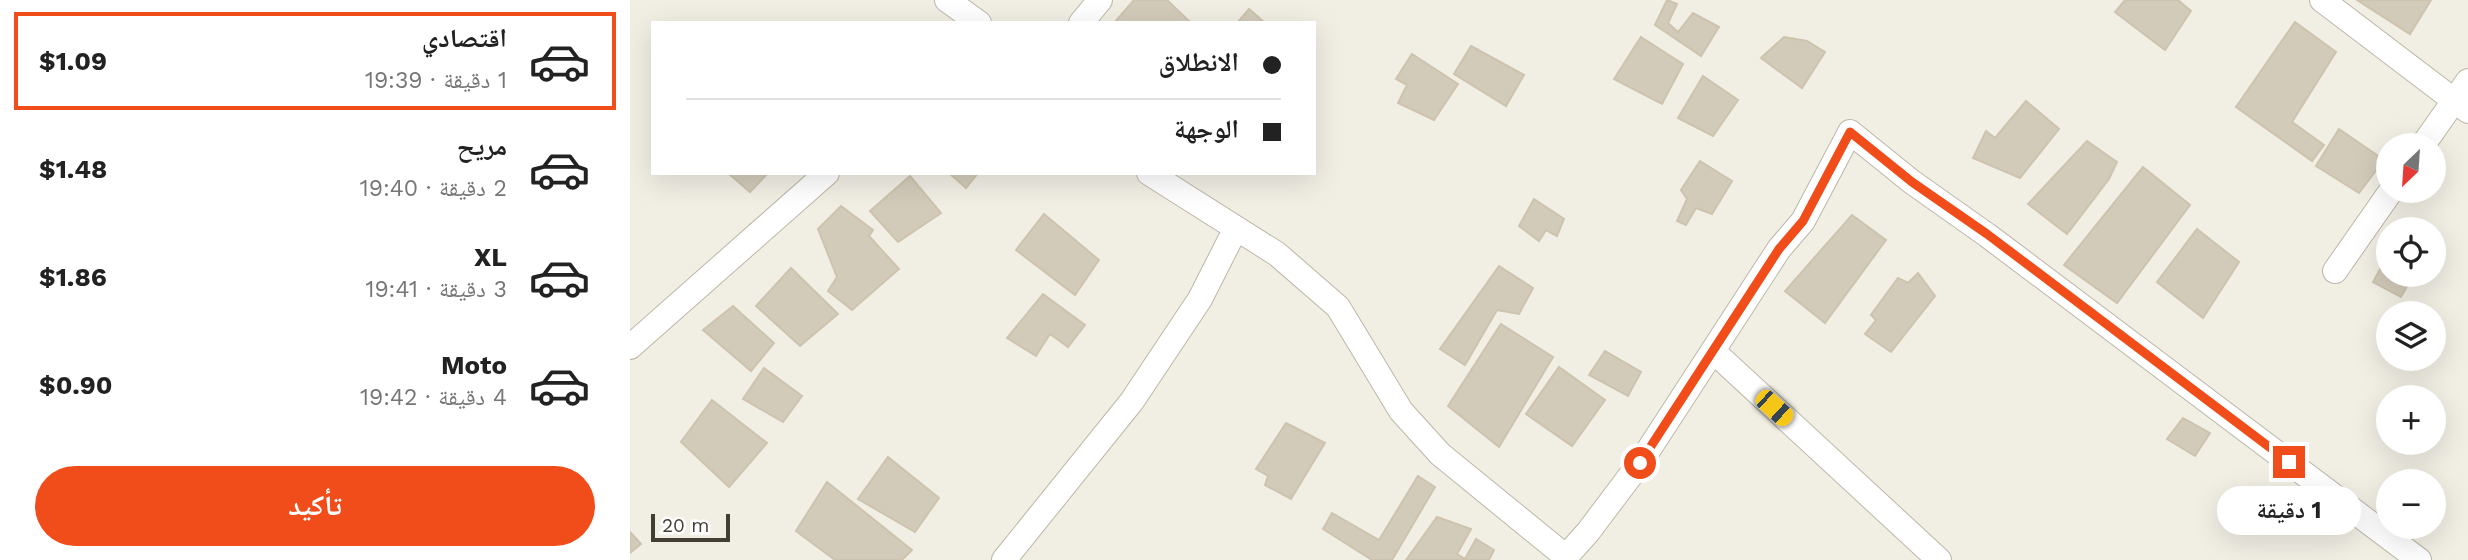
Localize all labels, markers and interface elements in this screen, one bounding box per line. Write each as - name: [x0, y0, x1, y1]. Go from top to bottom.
- text: اقتصادي: [422, 23, 507, 53]
- icon: car: [528, 30, 591, 93]
- text: $1.09: [39, 46, 107, 76]
- text: الانطلاق: [1159, 47, 1239, 77]
- text: 1 دقيقة · 19:39: [365, 67, 507, 94]
- text: الوجهة: [1174, 114, 1239, 144]
- text: مريح: [457, 131, 507, 161]
- north arrow: [2376, 133, 2446, 203]
- map controls: [2376, 133, 2446, 539]
- icon: car: [528, 138, 591, 201]
- text: $1.48: [39, 154, 107, 184]
- text: 2 دقيقة · 19:40: [360, 175, 507, 202]
- button: locate: [2376, 217, 2446, 287]
- text: XL: [474, 242, 507, 272]
- icon: car: [528, 246, 591, 309]
- text: $1.86: [39, 262, 107, 292]
- text: 3 دقيقة · 19:41: [365, 276, 507, 303]
- button: layers: [2376, 301, 2446, 371]
- text: Moto: [441, 350, 507, 380]
- icon: car: [528, 354, 591, 417]
- text: $0.90: [39, 370, 112, 400]
- text: 4 دقيقة · 19:42: [360, 384, 507, 411]
- button: +: [2376, 385, 2446, 455]
- car: [1752, 386, 1797, 430]
- route end: [2273, 446, 2305, 478]
- route start: [1624, 447, 1656, 479]
- button: تأكيد: [35, 466, 595, 546]
- button: −: [2376, 469, 2446, 539]
- callout: 1 دقيقة: [2217, 486, 2361, 536]
- text: 1 دقيقة: [2257, 497, 2321, 524]
- scale bar: [651, 511, 730, 543]
- text: 20 m: [662, 514, 709, 537]

